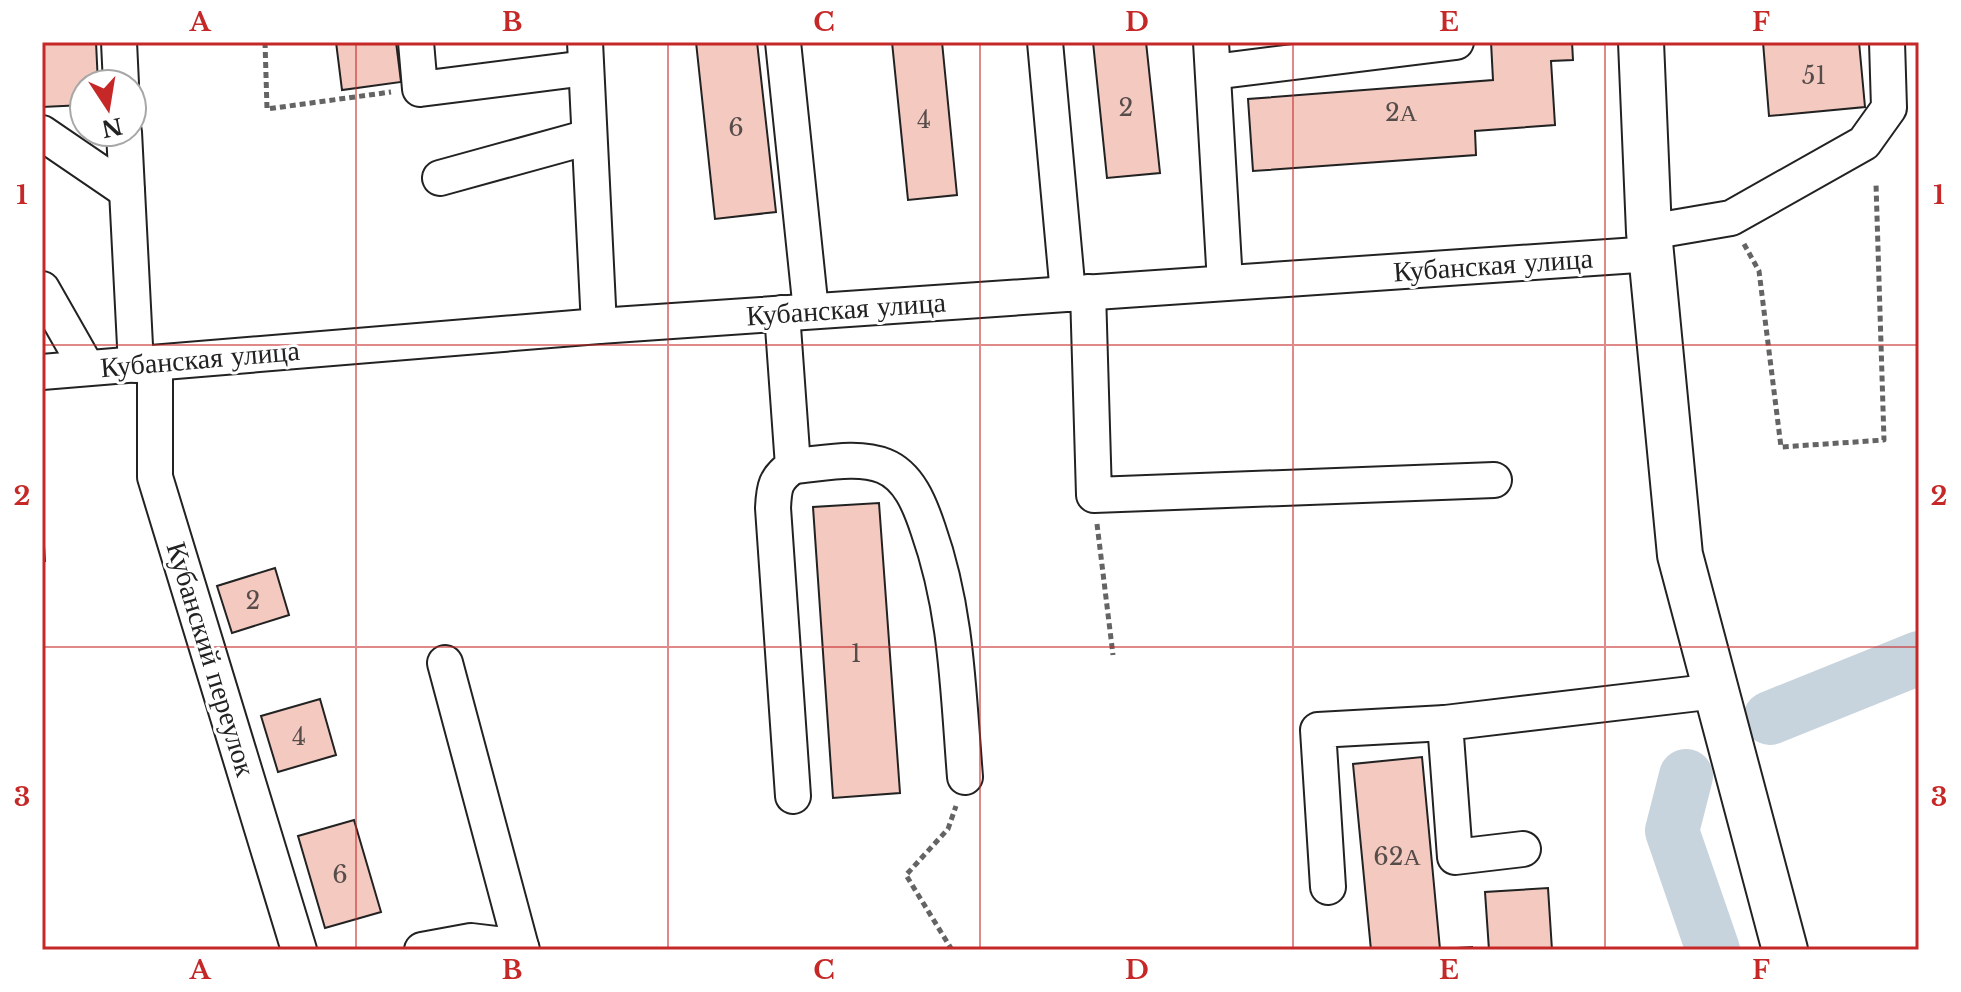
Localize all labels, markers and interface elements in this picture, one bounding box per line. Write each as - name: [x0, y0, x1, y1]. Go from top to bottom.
- text: A: [188, 6, 211, 38]
- text: B: [502, 6, 522, 38]
- text: C: [813, 6, 835, 38]
- text: D: [1125, 6, 1149, 38]
- text: E: [1439, 6, 1459, 38]
- text: F: [1752, 6, 1770, 38]
- house number: 51: [1802, 61, 1826, 90]
- north arrow: [68, 68, 148, 148]
- house number: 2: [1119, 93, 1133, 122]
- house number: 2А: [1385, 98, 1418, 127]
- house number: 4: [917, 105, 931, 134]
- text: N: [99, 112, 125, 142]
- house number: 6: [728, 113, 744, 142]
- text: 1: [16, 179, 28, 211]
- text: 1: [1933, 179, 1945, 211]
- street label: Кубанская улица: [1392, 241, 1595, 289]
- street label: Кубанская улица: [745, 285, 948, 333]
- street label: Кубанская улица: [99, 333, 302, 385]
- text: 2: [14, 480, 30, 512]
- text: 2: [1931, 480, 1947, 512]
- street label: Кубанский переулок: [159, 538, 263, 781]
- house number: 2: [246, 586, 260, 615]
- house number: 1: [851, 639, 861, 668]
- house number: 4: [292, 722, 306, 751]
- text: 3: [14, 781, 30, 813]
- text: 3: [1931, 781, 1947, 813]
- house number: 62А: [1373, 842, 1421, 871]
- house number: 6: [332, 860, 348, 889]
- text: A: [188, 954, 211, 986]
- text: B: [502, 954, 522, 986]
- text: C: [813, 954, 835, 986]
- text: D: [1125, 954, 1149, 986]
- text: E: [1439, 954, 1459, 986]
- text: F: [1752, 954, 1770, 986]

